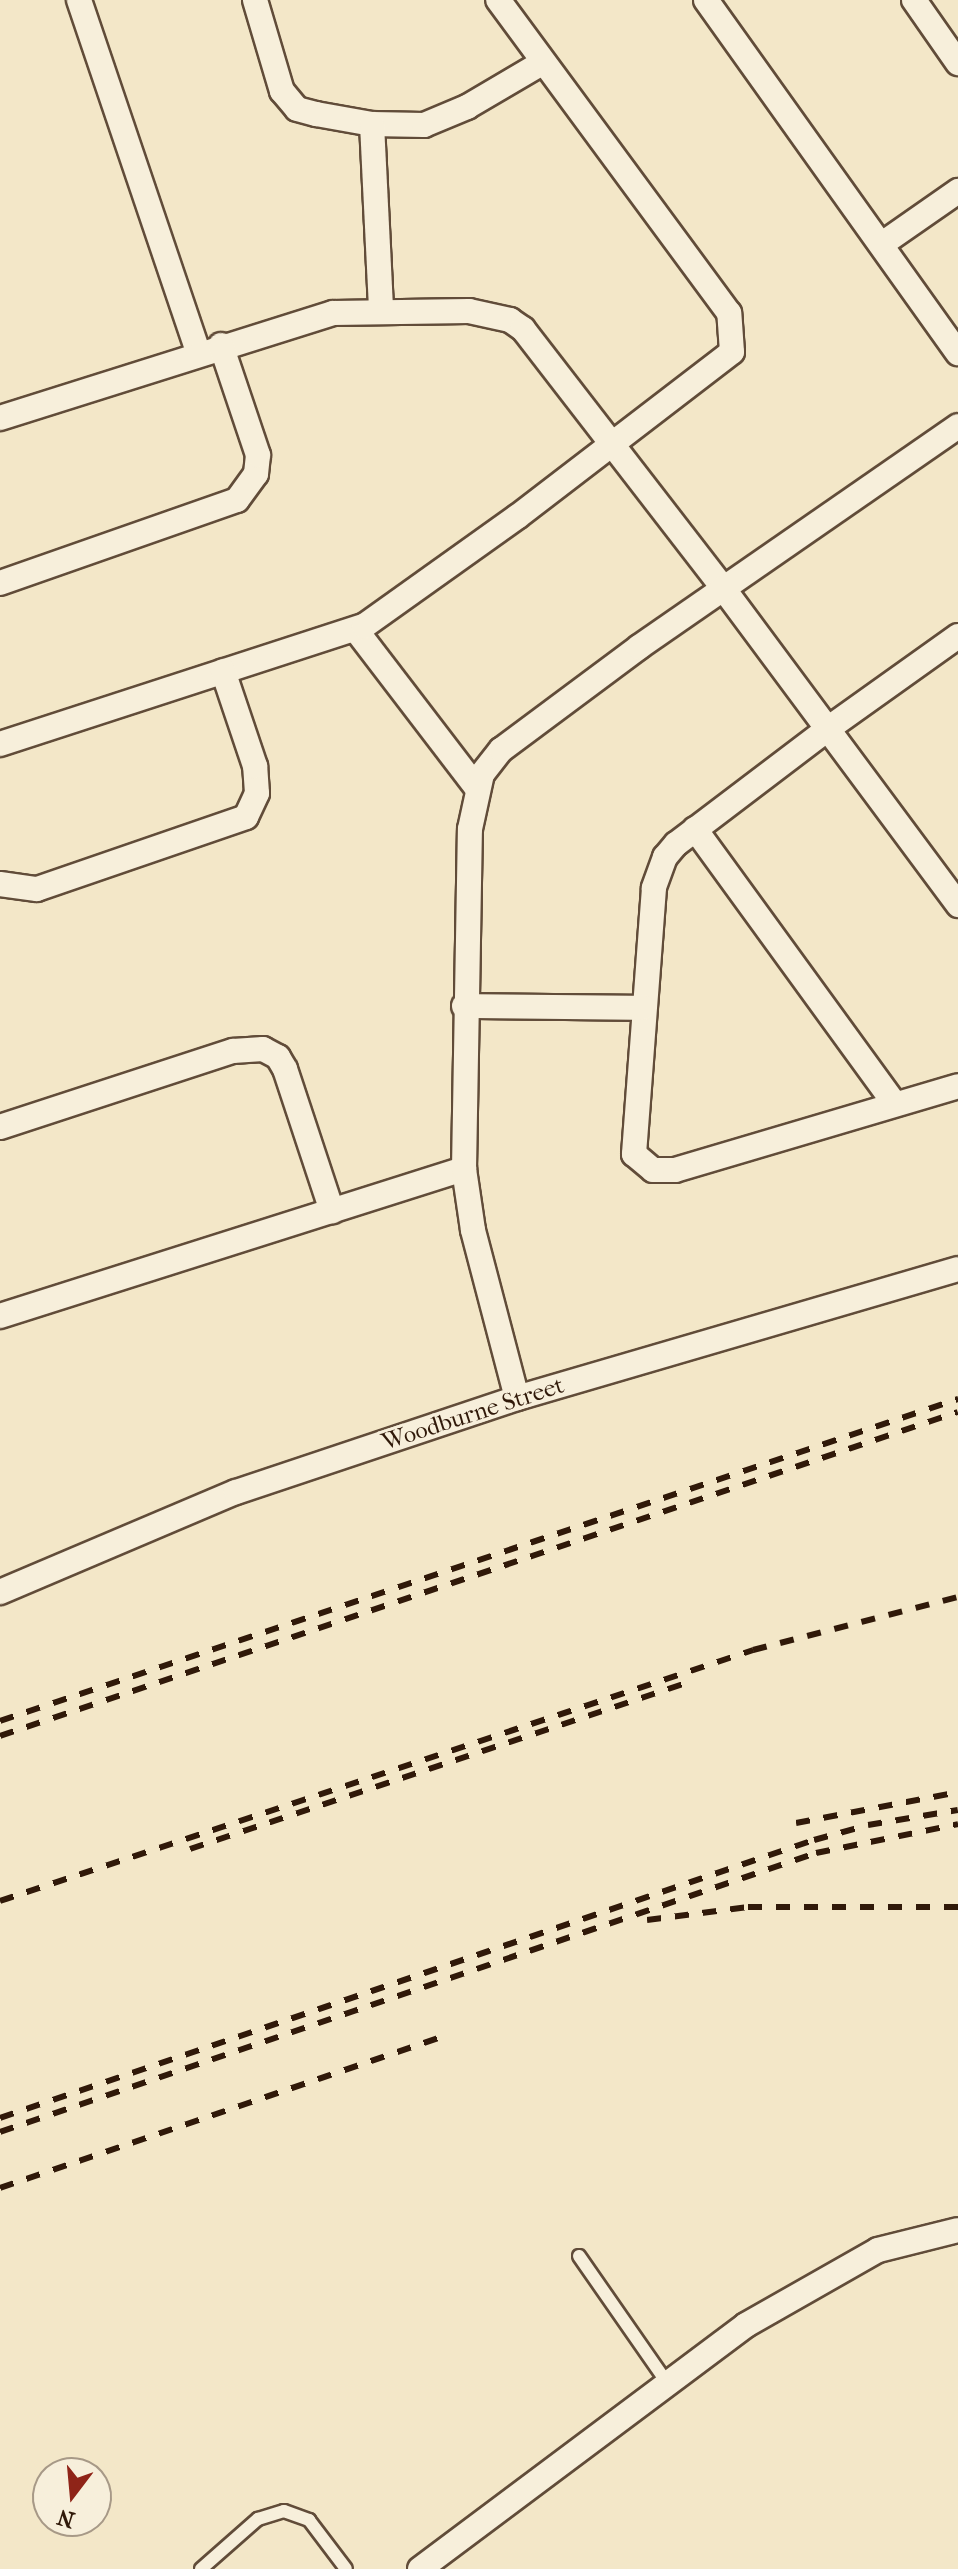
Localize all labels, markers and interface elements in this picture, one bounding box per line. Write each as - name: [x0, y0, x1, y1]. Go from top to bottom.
- street label: Woodburne Street: [378, 1371, 568, 1457]
- north arrow: [32, 2457, 112, 2537]
- text: N: [54, 2503, 78, 2533]

